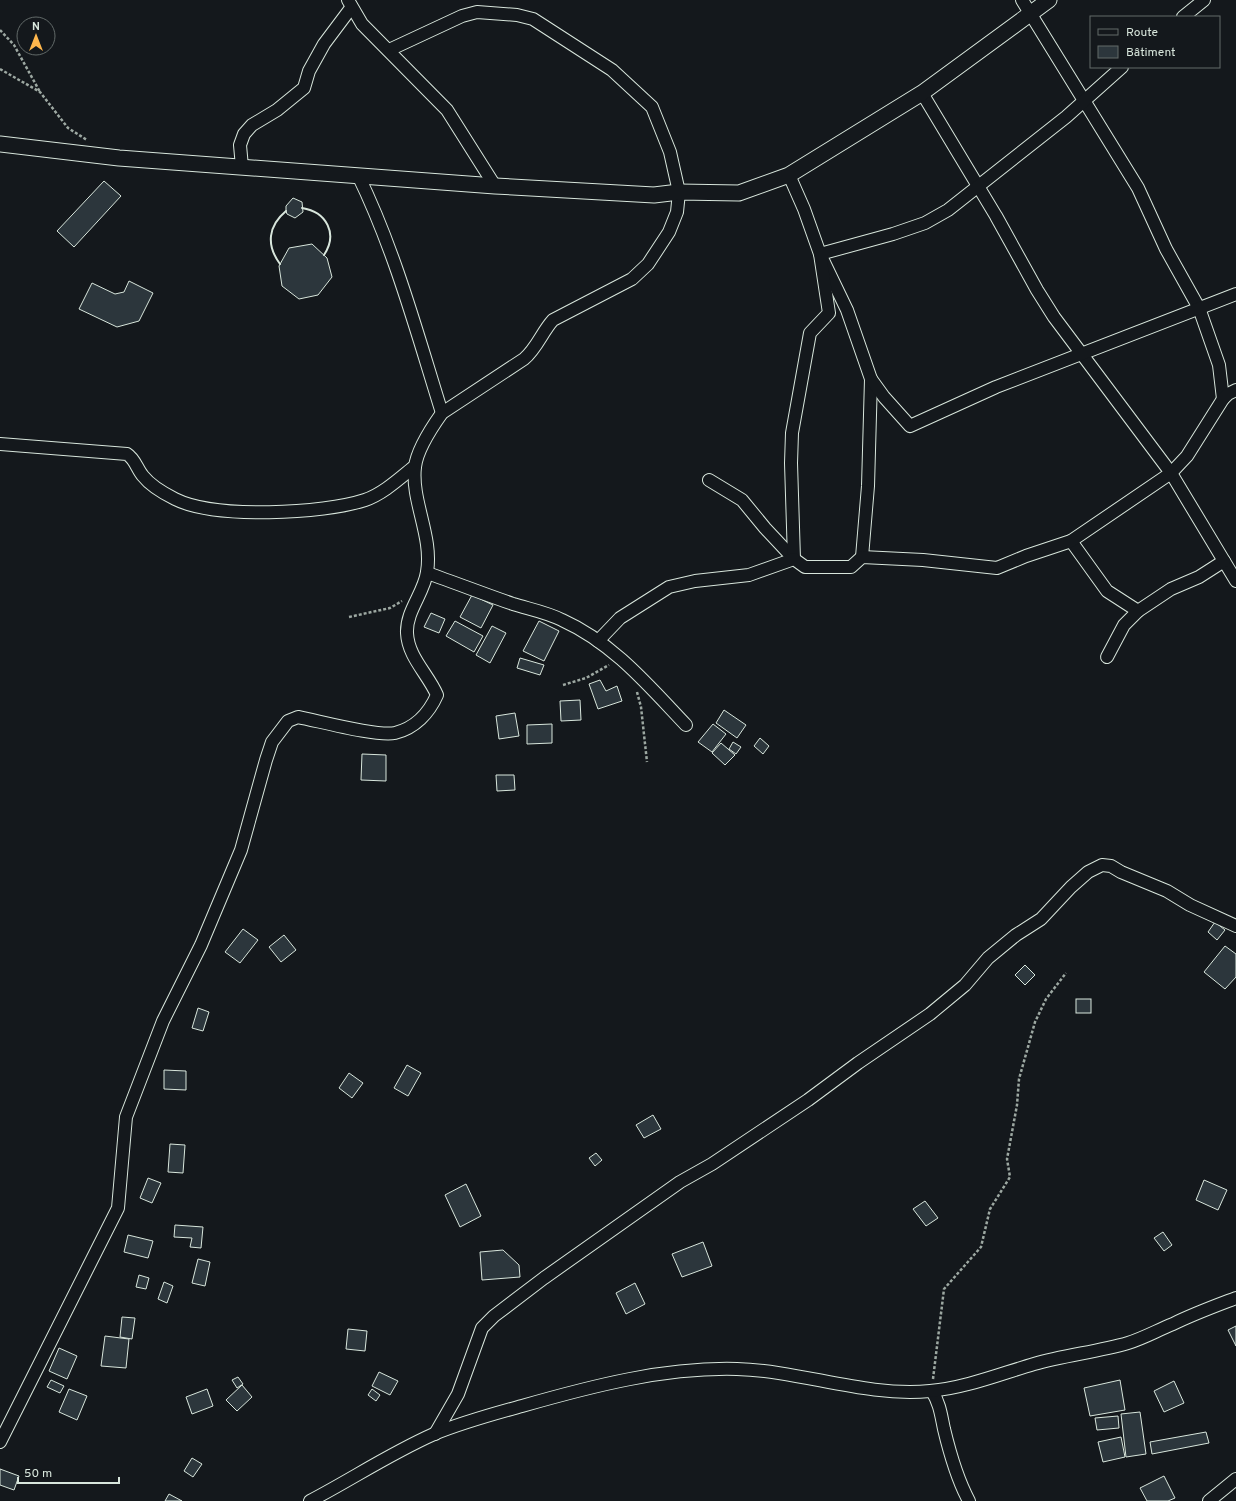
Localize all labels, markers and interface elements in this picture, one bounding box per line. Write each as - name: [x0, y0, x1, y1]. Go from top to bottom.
- north arrow: [16, 16, 56, 56]
- legend: [1090, 16, 1220, 68]
- text: N: [32, 20, 40, 34]
- text: Route: [1126, 25, 1158, 41]
- text: Bâtiment: [1126, 45, 1176, 61]
- scale bar: [18, 1459, 119, 1485]
- text: 50 m: [24, 1466, 52, 1482]

